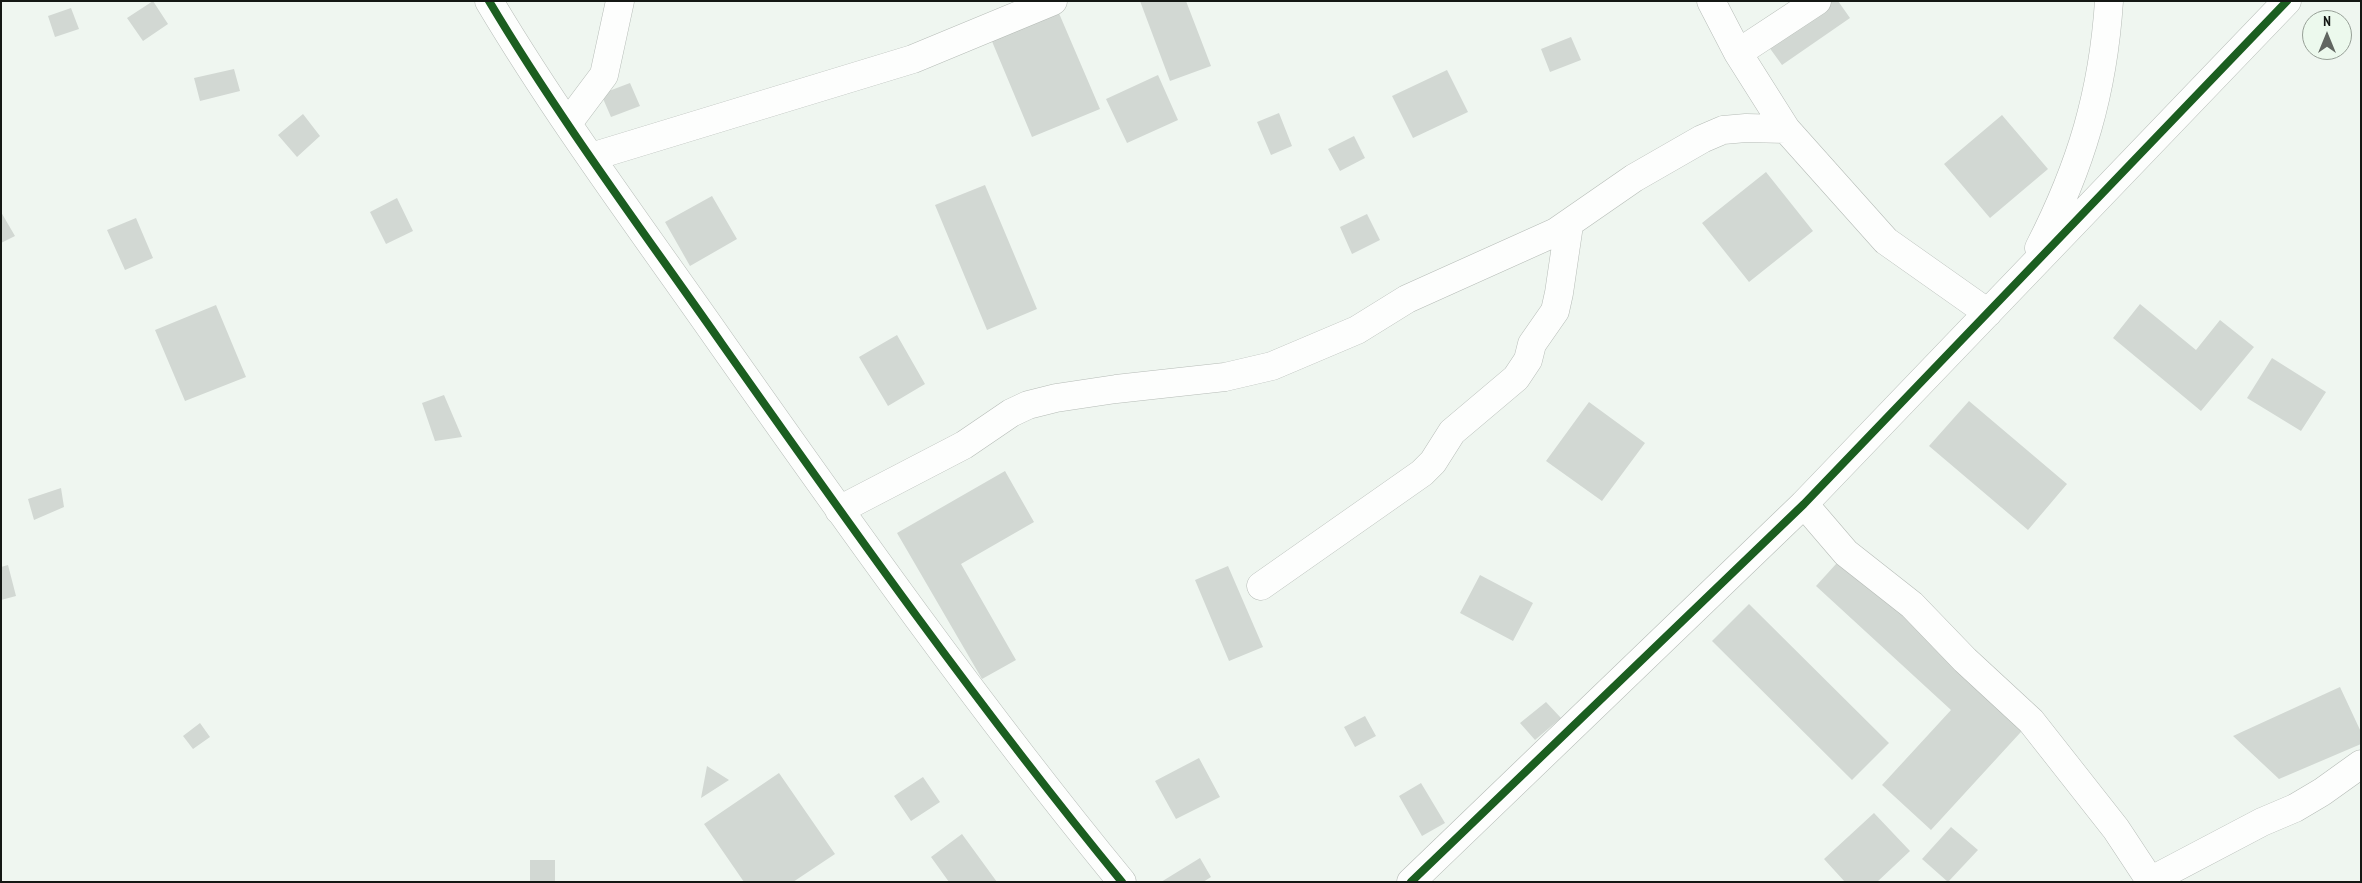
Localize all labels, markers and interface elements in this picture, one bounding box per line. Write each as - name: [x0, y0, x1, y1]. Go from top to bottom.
- north arrow: [2302, 10, 2352, 60]
- text: N: [2323, 12, 2331, 30]

